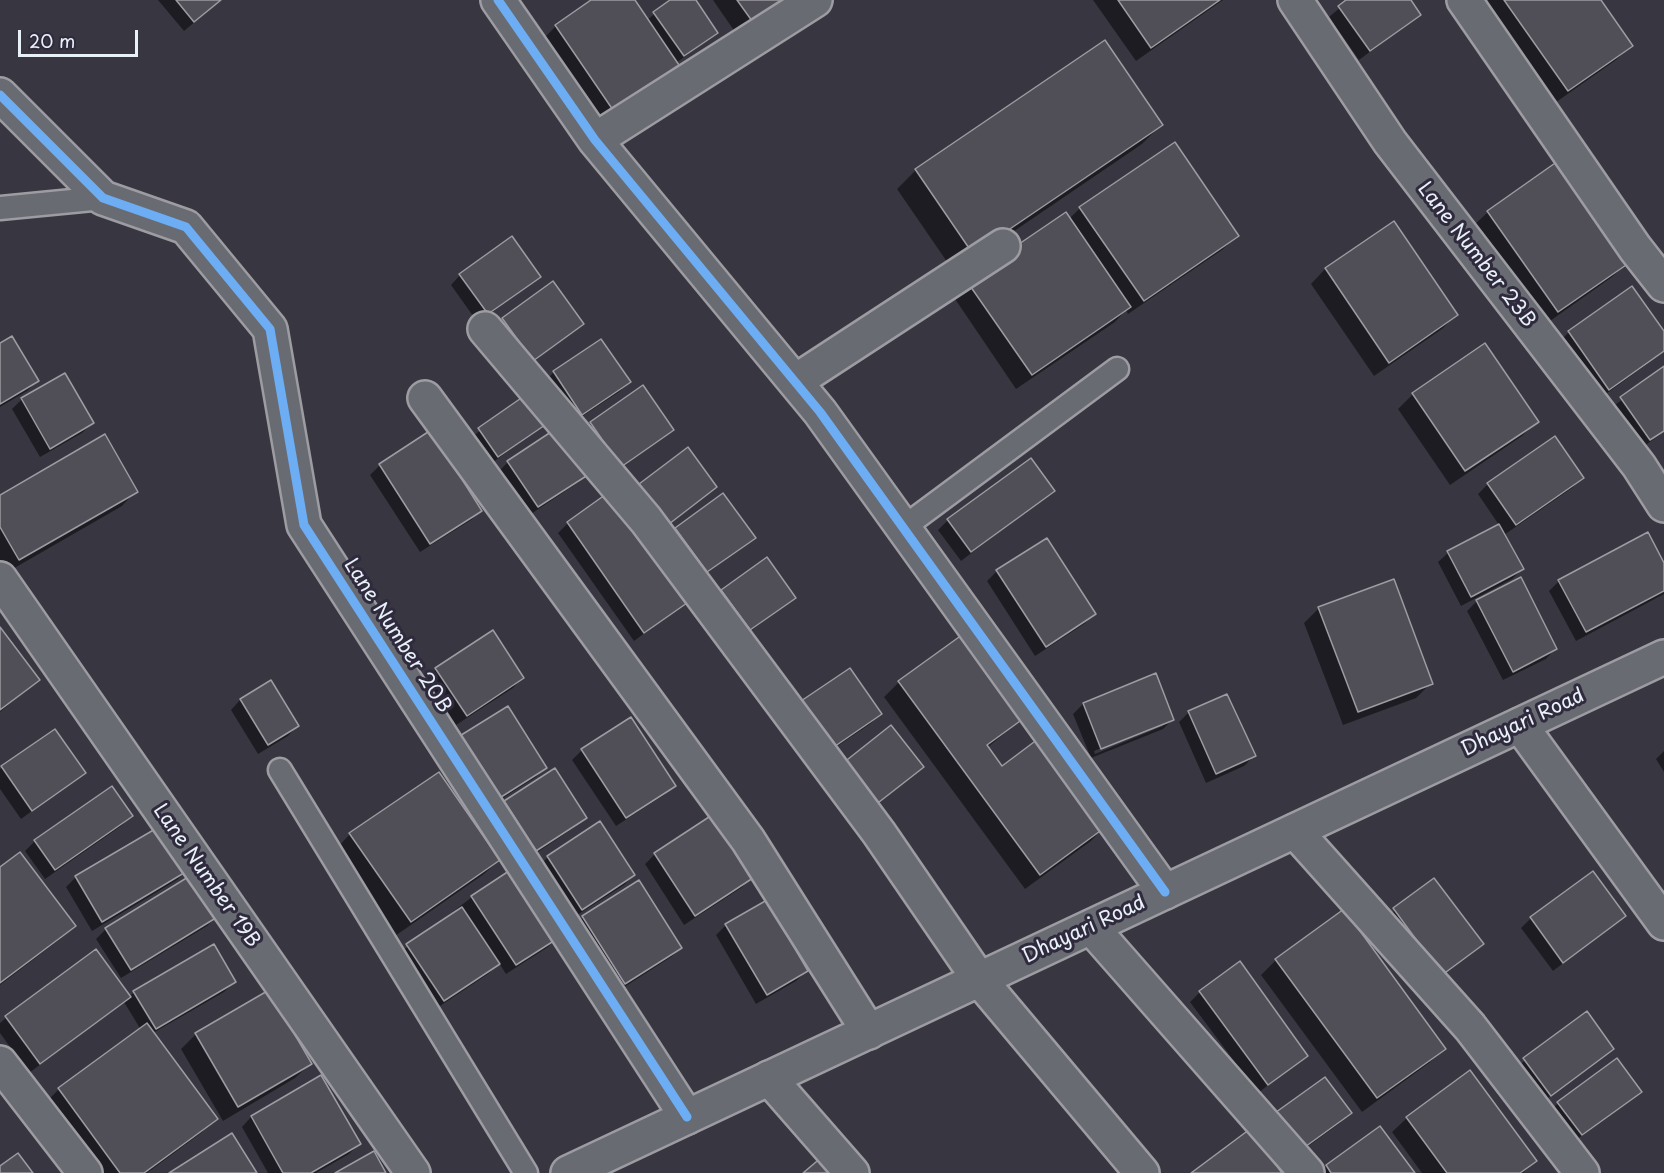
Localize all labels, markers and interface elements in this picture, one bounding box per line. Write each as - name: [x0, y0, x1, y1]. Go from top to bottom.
- scale bar: [21, 18, 141, 56]
- text: 20 m: [29, 27, 75, 54]
- street label: Lane Number 23B: [1412, 178, 1540, 332]
- street label: Lane Number 20B: [338, 554, 456, 718]
- street label: Dhayari Road: [1458, 684, 1588, 762]
- street label: Lane Number 19B: [147, 800, 265, 952]
- street label: Dhayari Road: [1019, 891, 1149, 969]

